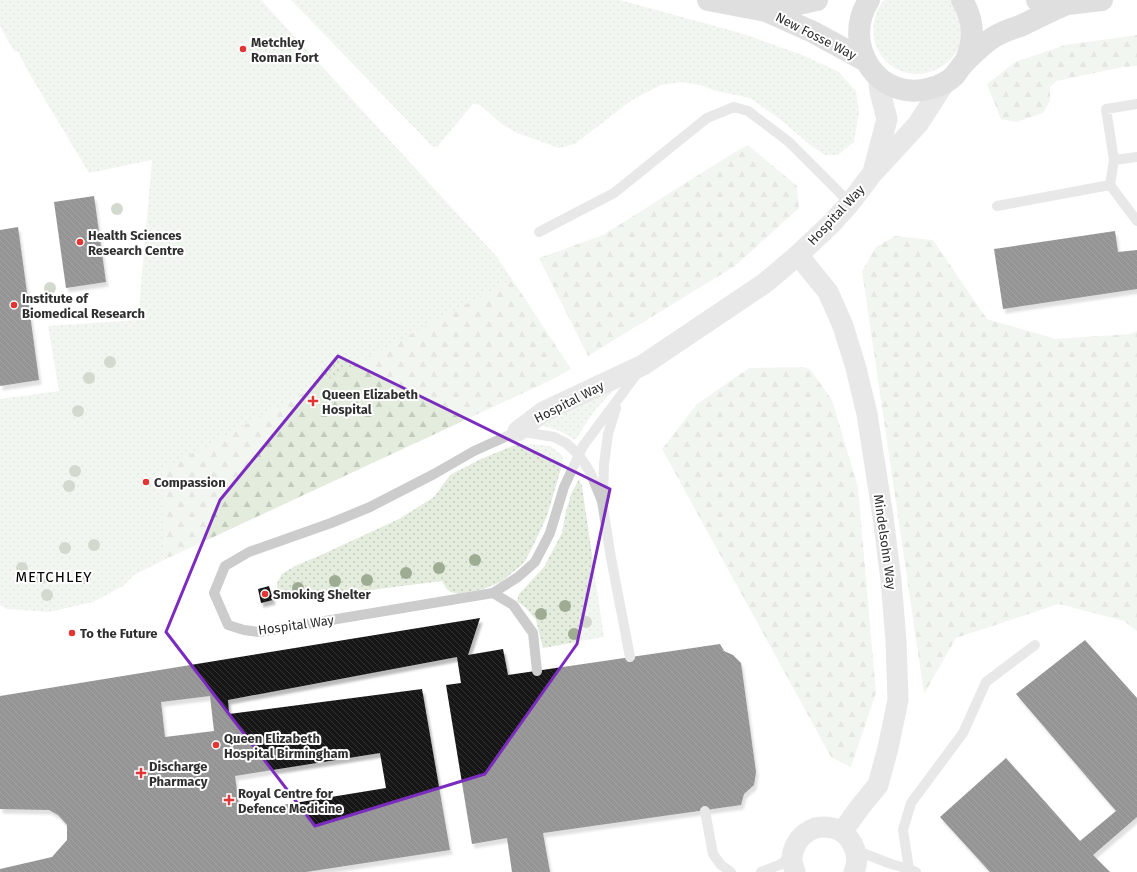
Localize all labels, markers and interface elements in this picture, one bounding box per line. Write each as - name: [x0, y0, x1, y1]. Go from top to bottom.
- street label: New Fosse Way: [773, 9, 859, 63]
- place label: Metchley Roman Fort: [251, 35, 320, 65]
- marker: Metchley Roman Fort: [238, 44, 248, 54]
- street label: Hospital Way: [804, 182, 868, 248]
- place label: Health Sciences Research Centre: [88, 228, 184, 258]
- marker: Health Sciences Research Centre: [75, 237, 85, 247]
- place label: Institute of Biomedical Research: [22, 291, 145, 321]
- marker: Institute of Biomedical Research: [9, 300, 19, 310]
- street label: Hospital Way: [532, 378, 607, 426]
- place label: Queen Elizabeth Hospital: [322, 387, 418, 417]
- marker: Queen Elizabeth Hospital: [307, 395, 319, 407]
- place label: Compassion: [154, 475, 226, 490]
- marker: Compassion: [141, 477, 151, 487]
- street label: Mindelsohn Way: [871, 493, 899, 591]
- district label: METCHLEY: [15, 568, 93, 586]
- place label: Smoking Shelter: [273, 587, 372, 602]
- marker: Smoking Shelter: [260, 589, 270, 599]
- street label: Hospital Way: [257, 612, 335, 638]
- place label: To the Future: [80, 626, 158, 641]
- marker: To the Future: [67, 628, 77, 638]
- place label: Queen Elizabeth Hospital Birmingham: [224, 731, 349, 761]
- marker: Queen Elizabeth Hospital Birmingham: [211, 740, 221, 750]
- place label: Discharge Pharmacy: [149, 759, 208, 789]
- marker: Discharge Pharmacy: [136, 768, 146, 778]
- place label: Royal Centre for Defence Medicine: [238, 786, 342, 816]
- marker: Royal Centre for Defence Medicine: [223, 794, 235, 806]

